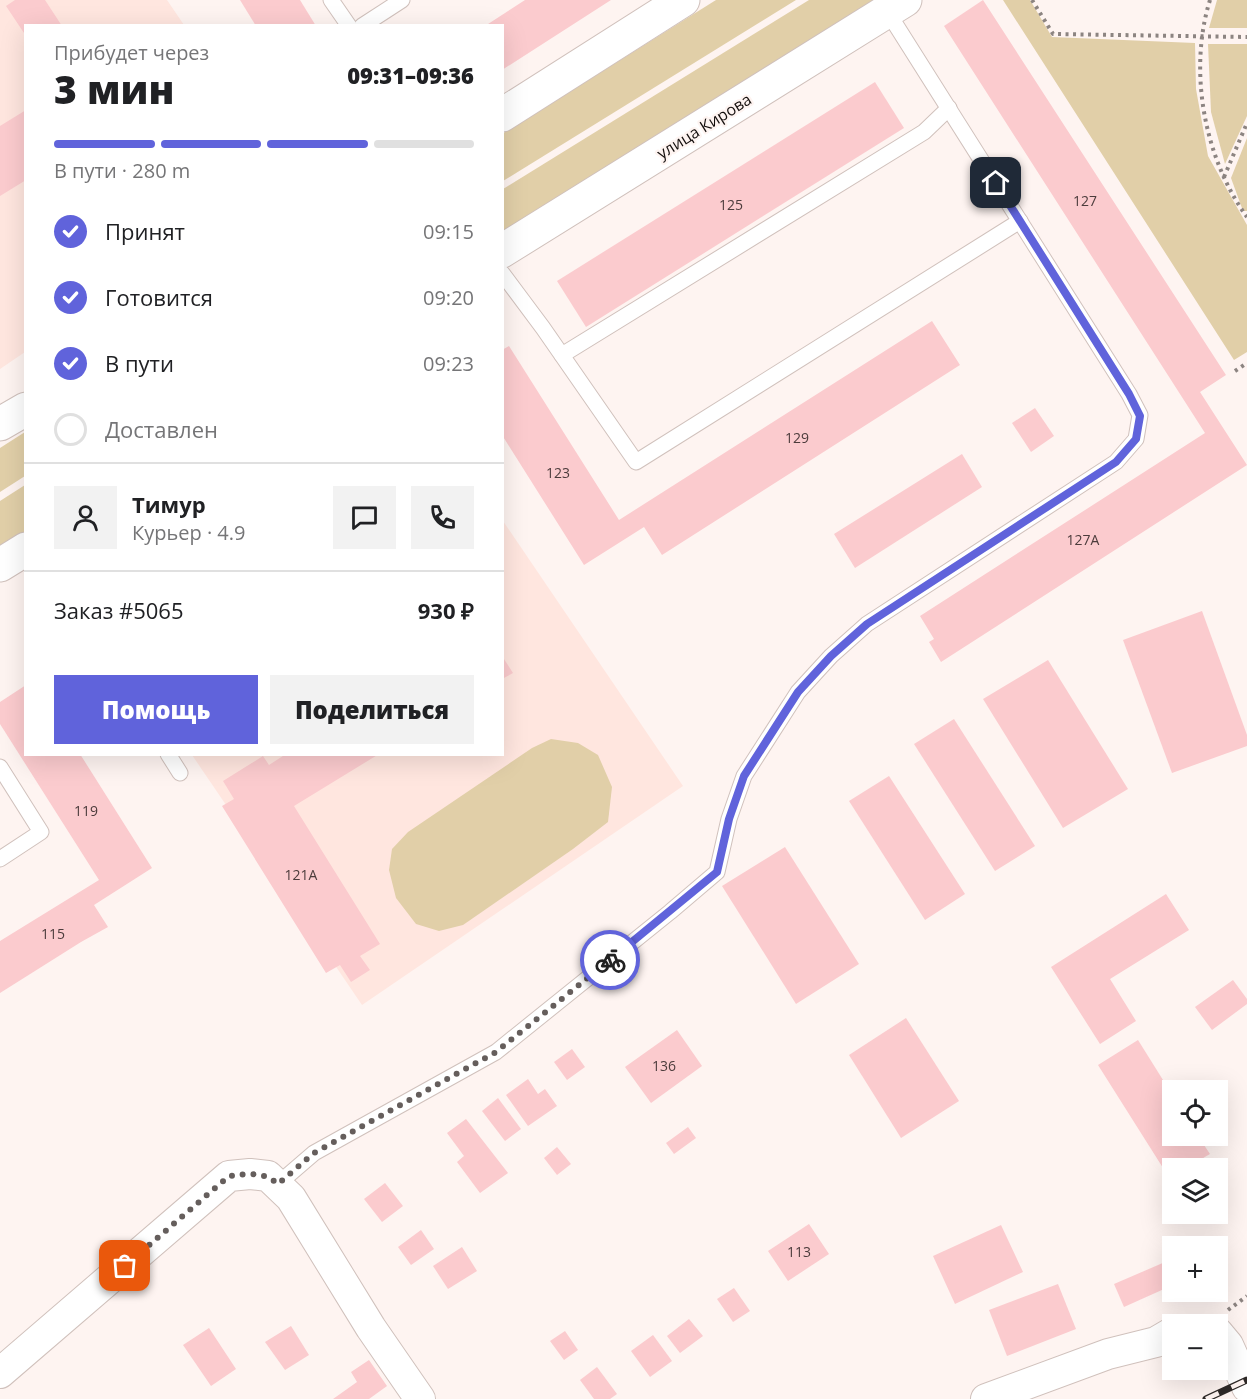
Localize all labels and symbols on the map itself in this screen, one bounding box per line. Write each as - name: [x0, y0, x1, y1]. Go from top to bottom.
- street label: улица Кирова: [652, 88, 756, 164]
- pin: [970, 157, 1021, 208]
- house number: 127: [1073, 191, 1097, 210]
- house number: 125: [719, 195, 743, 214]
- house number: 129: [785, 428, 809, 447]
- house number: 123: [546, 463, 570, 482]
- house number: 127А: [1067, 530, 1100, 549]
- house number: 119: [74, 801, 98, 820]
- house number: 121А: [285, 865, 318, 884]
- house number: 115: [41, 924, 65, 943]
- courier: [580, 930, 640, 990]
- house number: 136: [652, 1056, 676, 1075]
- pin: [99, 1240, 150, 1291]
- house number: 113: [787, 1242, 811, 1261]

